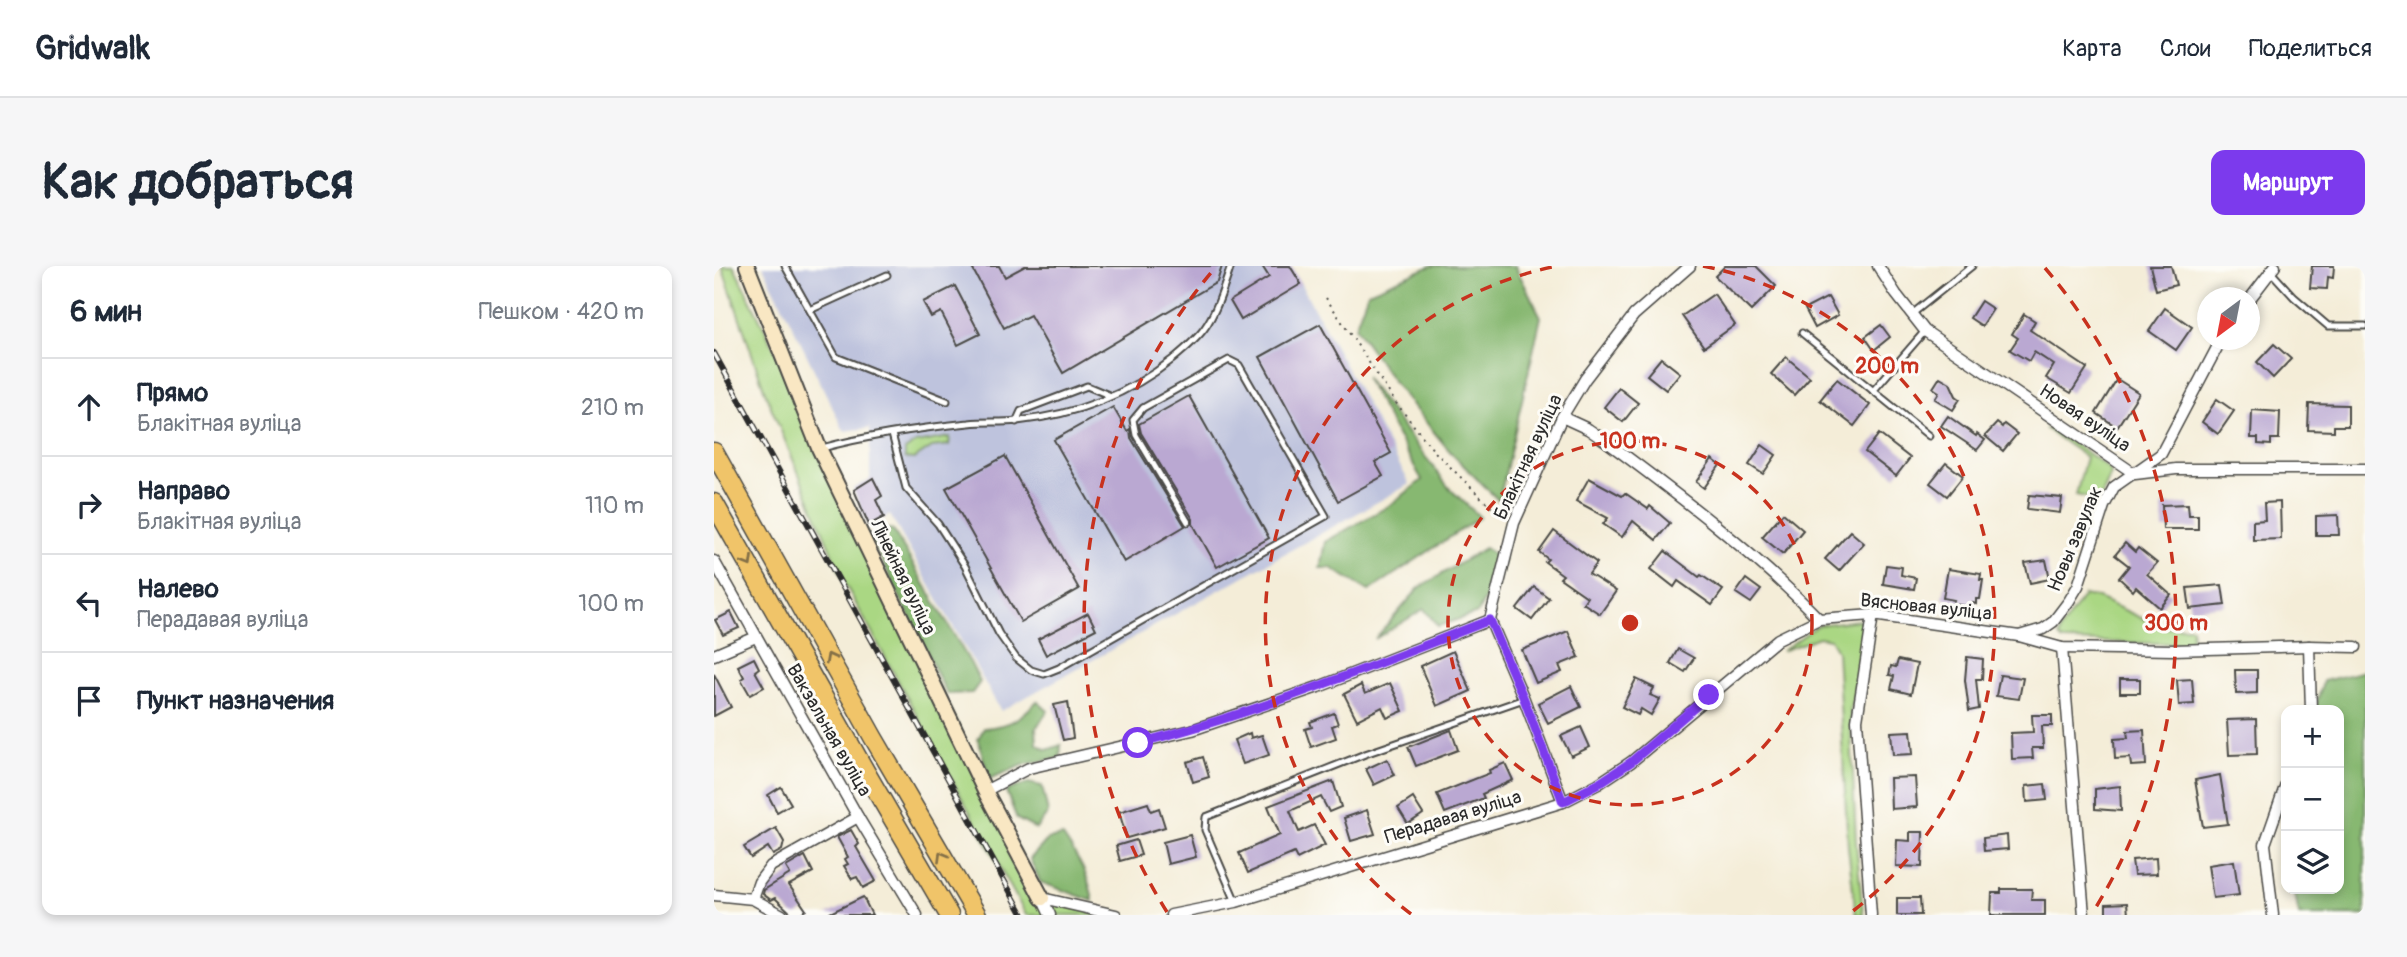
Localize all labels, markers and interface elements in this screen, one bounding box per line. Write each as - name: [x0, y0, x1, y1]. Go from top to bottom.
- text: Gridwalk: [35, 28, 150, 69]
- text: Карта: [2062, 34, 2122, 63]
- text: Слои: [2160, 34, 2211, 63]
- text: Поделиться: [2249, 34, 2372, 63]
- button: Маршрут: [2211, 150, 2365, 215]
- text: Как добраться: [42, 152, 354, 213]
- north arrow: [2197, 287, 2260, 350]
- text: 6 мин: [70, 293, 142, 330]
- text: Пешком · 420 m: [478, 297, 644, 326]
- text: 200 m: [1855, 353, 1919, 380]
- text: Прямо: [137, 377, 208, 409]
- street label: Новая вуліца: [2035, 379, 2135, 457]
- icon: ahead: [70, 388, 108, 426]
- street label: Блакітная вуліца: [1488, 390, 1568, 524]
- text: 210 m: [581, 393, 644, 422]
- text: Блакітная вуліца: [137, 409, 302, 438]
- text: 100 m: [1600, 428, 1660, 455]
- text: Направо: [137, 475, 230, 507]
- street label: Новы завулак: [2042, 483, 2108, 595]
- icon: right: [70, 486, 108, 524]
- text: 110 m: [585, 491, 644, 520]
- text: Блакітная вуліца: [137, 507, 302, 536]
- street label: Лінейная вуліца: [864, 514, 941, 639]
- one-way arrow: [740, 555, 753, 567]
- text: Налево: [137, 573, 219, 605]
- icon: left: [70, 584, 108, 622]
- street label: Вясновая вуліца: [1859, 588, 1993, 626]
- text: 100 m: [578, 589, 644, 618]
- text: Перадавая вуліца: [137, 605, 308, 634]
- text: 300 m: [2144, 610, 2208, 637]
- centre of rings: [1618, 611, 1642, 635]
- one-way arrow: [825, 653, 838, 666]
- street label: Вакзальная вуліца: [781, 659, 877, 801]
- route end: [1693, 679, 1724, 710]
- icon: arrive: [70, 682, 108, 720]
- text: Пункт назначения: [137, 685, 334, 717]
- map controls: [2281, 705, 2344, 894]
- button: +: [2281, 705, 2344, 768]
- route start: [1122, 727, 1153, 758]
- button: −: [2281, 768, 2344, 831]
- street label: Перадавая вуліца: [1382, 785, 1524, 849]
- button: layers: [2281, 831, 2344, 894]
- one-way arrow: [937, 851, 950, 864]

